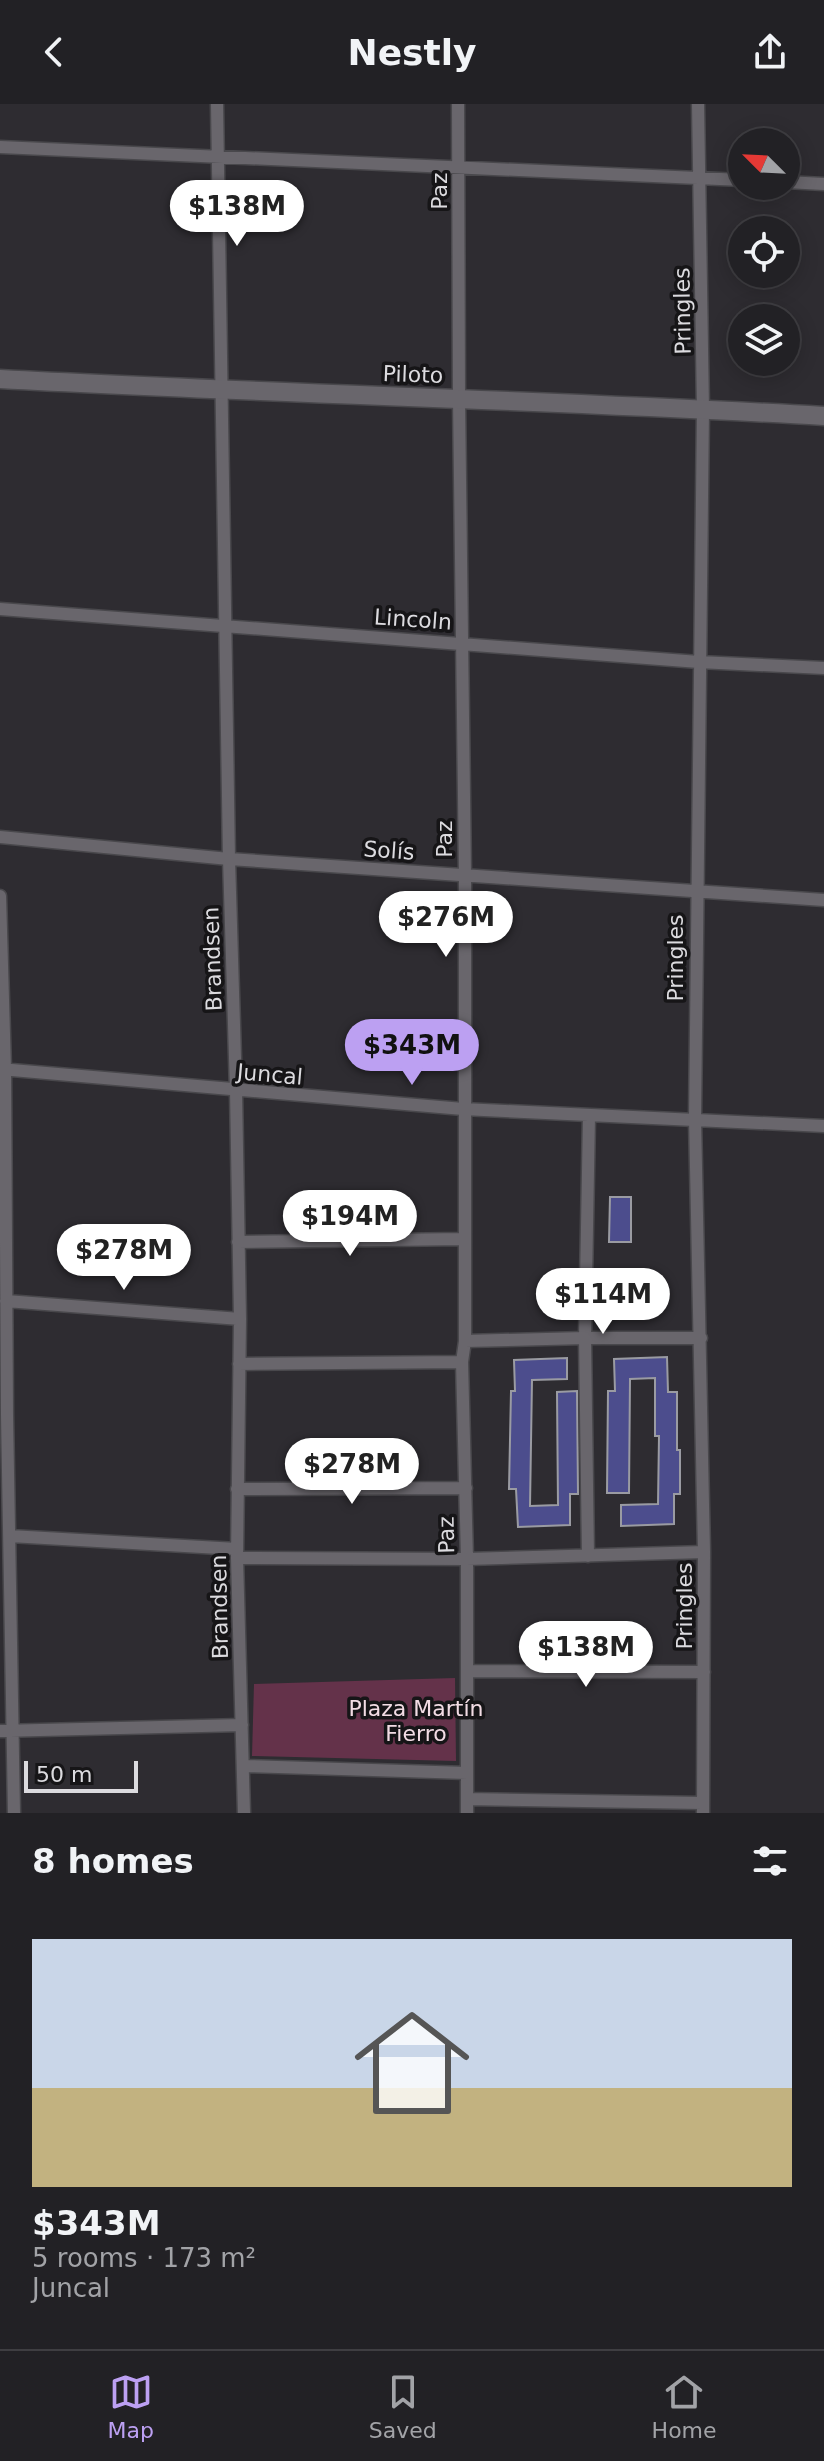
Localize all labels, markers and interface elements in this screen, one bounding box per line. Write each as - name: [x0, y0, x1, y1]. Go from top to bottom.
- icon: back: [32, 30, 76, 74]
- icon: share: [748, 30, 792, 74]
- text: Nestly: [348, 32, 477, 73]
- north arrow: [728, 128, 800, 200]
- map controls: [728, 128, 800, 376]
- street label: Paz: [427, 172, 452, 210]
- pin: $138M: [181, 180, 293, 248]
- text: $138M: [188, 191, 286, 221]
- button: locate: [728, 216, 800, 288]
- street label: Pringles: [669, 267, 696, 355]
- button: layers: [728, 304, 800, 376]
- street label: Piloto: [382, 361, 444, 388]
- street label: Lincoln: [373, 604, 453, 635]
- street label: Paz: [432, 820, 457, 858]
- street label: Solís: [363, 836, 415, 865]
- pin: $276M: [390, 891, 502, 959]
- text: $276M: [397, 902, 495, 932]
- street label: Brandsen: [198, 906, 227, 1012]
- street label: Pringles: [663, 914, 688, 1002]
- pin: $343M: [356, 1019, 468, 1087]
- text: $343M: [363, 1030, 461, 1060]
- street label: Juncal: [234, 1059, 304, 1090]
- pin: $194M: [294, 1190, 406, 1258]
- text: $194M: [301, 1201, 399, 1231]
- pin: $278M: [68, 1224, 180, 1292]
- text: $278M: [75, 1235, 173, 1265]
- pin: $114M: [547, 1268, 659, 1336]
- text: $114M: [554, 1279, 652, 1309]
- pin: $278M: [296, 1438, 408, 1506]
- text: $278M: [303, 1449, 401, 1479]
- street label: Paz: [434, 1516, 459, 1554]
- street label: Brandsen: [206, 1555, 233, 1659]
- street label: Pringles: [672, 1562, 697, 1650]
- pin: $138M: [530, 1621, 642, 1689]
- text: $138M: [537, 1632, 635, 1662]
- park label: Plaza Martín Fierro: [348, 1696, 484, 1746]
- scale bar: [24, 1757, 138, 1793]
- text: 50 m: [36, 1762, 92, 1787]
- icon: filters: [748, 1839, 792, 1883]
- text: 8 homes: [32, 1841, 194, 1881]
- icon: home: [340, 1991, 484, 2135]
- text: $343M: [32, 2203, 160, 2243]
- text: 5 rooms · 173 m²: [32, 2243, 256, 2273]
- text: Juncal: [32, 2273, 110, 2303]
- tab: Map: [107, 2370, 154, 2443]
- tab: Saved: [369, 2370, 437, 2443]
- tab: Home: [652, 2370, 717, 2443]

